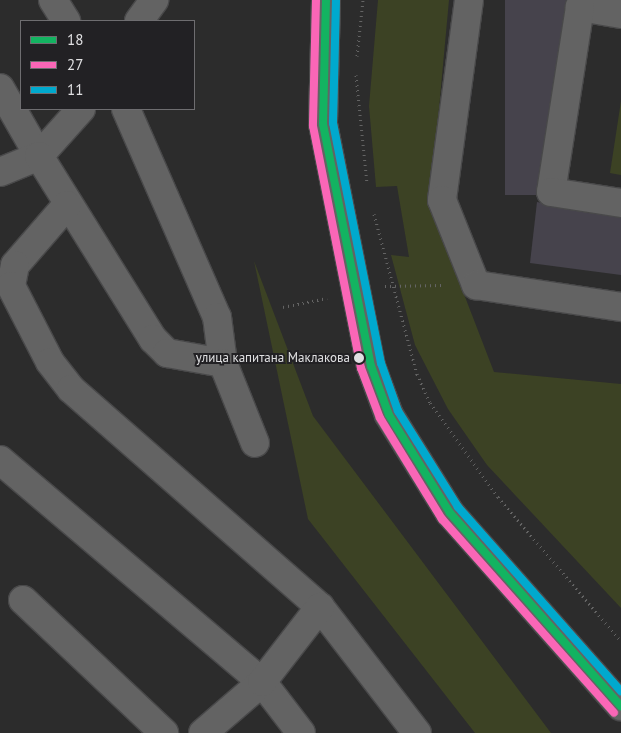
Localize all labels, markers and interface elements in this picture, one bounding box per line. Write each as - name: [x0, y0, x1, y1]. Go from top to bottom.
- legend: [20, 20, 195, 110]
- text: 18: [67, 30, 83, 49]
- text: 27: [67, 55, 83, 74]
- text: 11: [67, 80, 83, 99]
- place label: улица капитана Маклакова: [196, 350, 350, 366]
- marker: улица капитана Маклакова: [354, 353, 364, 363]

